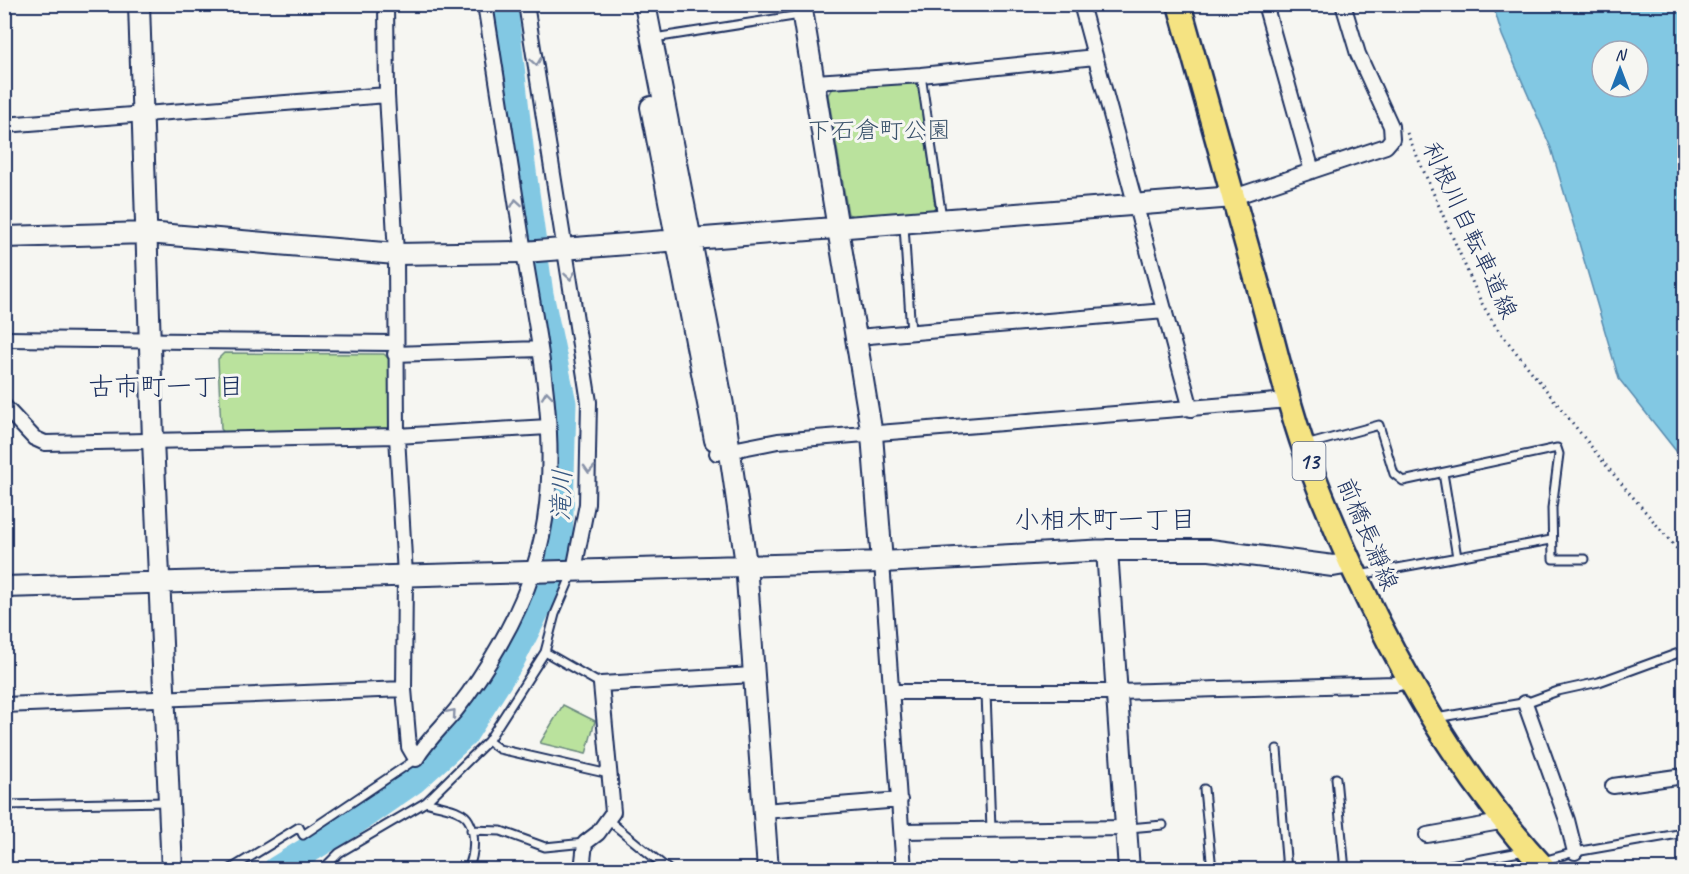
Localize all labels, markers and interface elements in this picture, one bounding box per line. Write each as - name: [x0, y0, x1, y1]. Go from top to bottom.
- north arrow: [1590, 39, 1650, 99]
- text: N: [1615, 45, 1628, 65]
- one-way arrow: [529, 58, 541, 67]
- park label: 下石倉町公園: [807, 115, 951, 145]
- street label: 利根川自転車道線: [1416, 137, 1524, 323]
- one-way arrow: [511, 198, 523, 207]
- one-way arrow: [563, 271, 575, 280]
- district label: 古市町一丁目: [88, 370, 244, 403]
- one-way arrow: [541, 391, 554, 400]
- road number: 13: [1292, 442, 1326, 480]
- one-way arrow: [582, 465, 595, 474]
- water label: 滝川: [544, 468, 579, 522]
- street label: 前橋長瀞線: [1331, 473, 1405, 595]
- district label: 小相木町一丁目: [1014, 503, 1196, 536]
- one-way arrow: [445, 709, 456, 720]

